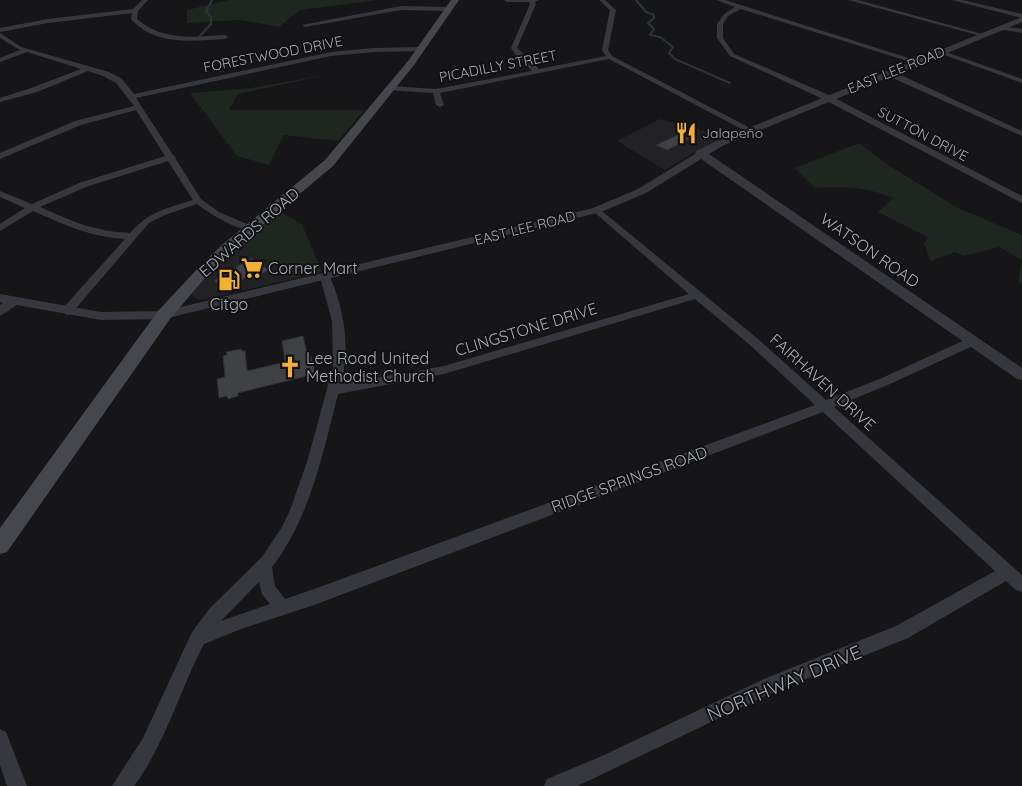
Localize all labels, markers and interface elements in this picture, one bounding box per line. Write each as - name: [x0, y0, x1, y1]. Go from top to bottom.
- street label: FORESTWOOD DRIVE: [202, 32, 344, 76]
- street label: EAST LEE ROAD: [845, 42, 947, 98]
- street label: PICADILLY STREET: [438, 46, 558, 86]
- street label: SUTTON DRIVE: [875, 103, 971, 165]
- restaurant icon: Jalapeño: [673, 120, 699, 146]
- place label: Jalapeño: [702, 124, 763, 142]
- street label: EDWARDS ROAD: [195, 183, 303, 281]
- street label: EAST LEE ROAD: [473, 207, 577, 249]
- street label: WATSON ROAD: [817, 208, 923, 292]
- supermarket icon: Corner Mart: [239, 255, 265, 281]
- place label: Corner Mart: [268, 258, 358, 278]
- fuel station icon: Citgo: [216, 267, 242, 293]
- place label: Citgo: [210, 294, 248, 314]
- street label: CLINGSTONE DRIVE: [453, 298, 599, 360]
- street label: FAIRHAVEN DRIVE: [766, 329, 880, 435]
- place label: Lee Road United Methodist Church: [306, 348, 435, 386]
- church icon: Lee Road United Methodist Church: [277, 354, 303, 380]
- street label: RIDGE SPRINGS ROAD: [548, 441, 710, 517]
- street label: NORTHWAY DRIVE: [703, 640, 865, 726]

